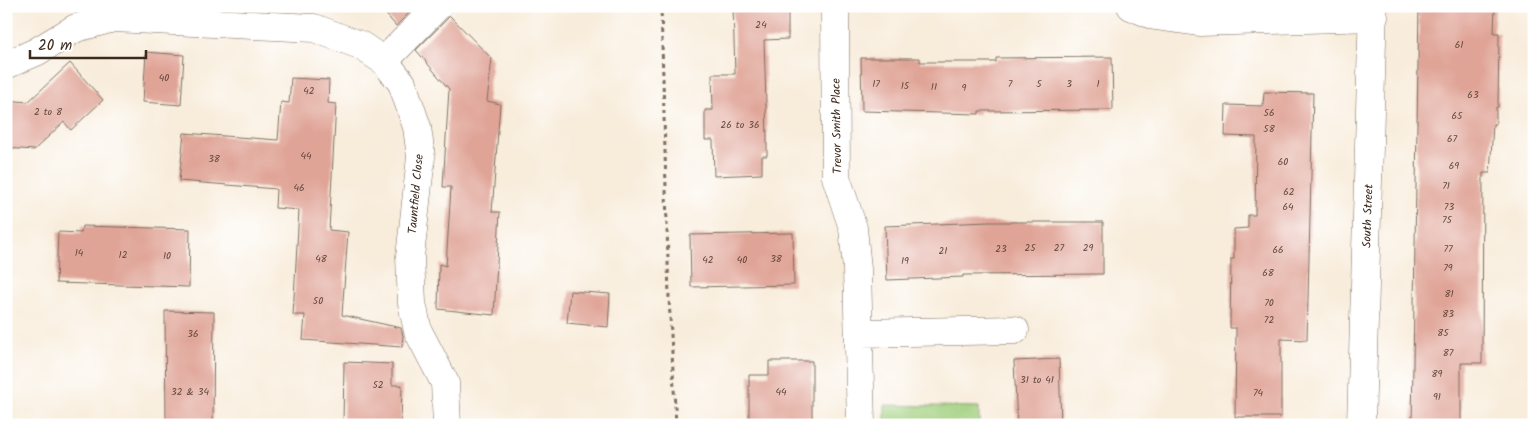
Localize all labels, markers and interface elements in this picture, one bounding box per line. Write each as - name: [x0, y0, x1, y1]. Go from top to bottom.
- house number: 24: [755, 17, 767, 33]
- scale bar: [30, 28, 146, 60]
- text: 20 m: [38, 34, 72, 58]
- house number: 61: [1455, 37, 1463, 53]
- house number: 40: [159, 70, 169, 86]
- house number: 17: [872, 76, 880, 92]
- house number: 7: [1008, 76, 1013, 92]
- house number: 5: [1036, 76, 1042, 92]
- house number: 3: [1066, 76, 1072, 92]
- house number: 1: [1096, 76, 1100, 92]
- street label: Trevor Smith Place: [827, 77, 847, 174]
- house number: 15: [901, 78, 910, 94]
- house number: 11: [931, 79, 937, 95]
- house number: 9: [962, 80, 967, 96]
- house number: 42: [303, 83, 315, 99]
- house number: 63: [1467, 87, 1479, 103]
- house number: 2 to 8: [34, 104, 63, 120]
- house number: 56: [1264, 105, 1274, 121]
- house number: 65: [1452, 108, 1463, 124]
- house number: 26 to 36: [720, 117, 760, 133]
- house number: 58: [1263, 121, 1276, 137]
- house number: 67: [1447, 131, 1457, 147]
- house number: 44: [300, 148, 312, 164]
- house number: 38: [208, 151, 221, 167]
- street label: Tauntfield Close: [403, 153, 429, 235]
- house number: 60: [1278, 154, 1288, 170]
- house number: 69: [1449, 158, 1459, 174]
- house number: 71: [1442, 178, 1450, 194]
- house number: 46: [293, 180, 305, 196]
- street label: South Street: [1357, 183, 1379, 248]
- house number: 62: [1283, 184, 1295, 200]
- house number: 64: [1282, 199, 1294, 215]
- house number: 73: [1444, 199, 1454, 215]
- house number: 75: [1442, 212, 1453, 228]
- house number: 25: [1024, 240, 1036, 256]
- house number: 27: [1054, 240, 1065, 256]
- house number: 29: [1083, 240, 1093, 256]
- house number: 23: [995, 241, 1007, 257]
- house number: 77: [1443, 241, 1453, 257]
- house number: 66: [1272, 242, 1284, 258]
- house number: 21: [939, 243, 947, 259]
- house number: 14: [75, 245, 84, 261]
- house number: 12: [119, 247, 128, 263]
- house number: 10: [163, 248, 171, 264]
- house number: 48: [315, 251, 328, 267]
- house number: 38: [770, 251, 783, 267]
- house number: 42: [702, 252, 714, 268]
- house number: 40: [737, 252, 747, 268]
- house number: 19: [901, 253, 909, 269]
- house number: 79: [1443, 260, 1453, 276]
- house number: 68: [1262, 265, 1275, 281]
- house number: 81: [1444, 286, 1454, 302]
- house number: 50: [313, 293, 323, 309]
- house number: 70: [1264, 295, 1274, 311]
- house number: 83: [1442, 306, 1454, 322]
- house number: 72: [1264, 312, 1274, 328]
- house number: 85: [1437, 325, 1449, 341]
- house number: 36: [187, 326, 199, 342]
- house number: 87: [1443, 345, 1454, 361]
- house number: 89: [1432, 366, 1443, 382]
- house number: 31 to 41: [1020, 372, 1054, 388]
- house number: 52: [372, 377, 384, 393]
- house number: 32 & 34: [171, 384, 209, 400]
- house number: 44: [775, 384, 787, 400]
- house number: 74: [1253, 385, 1264, 401]
- house number: 91: [1433, 389, 1441, 405]

